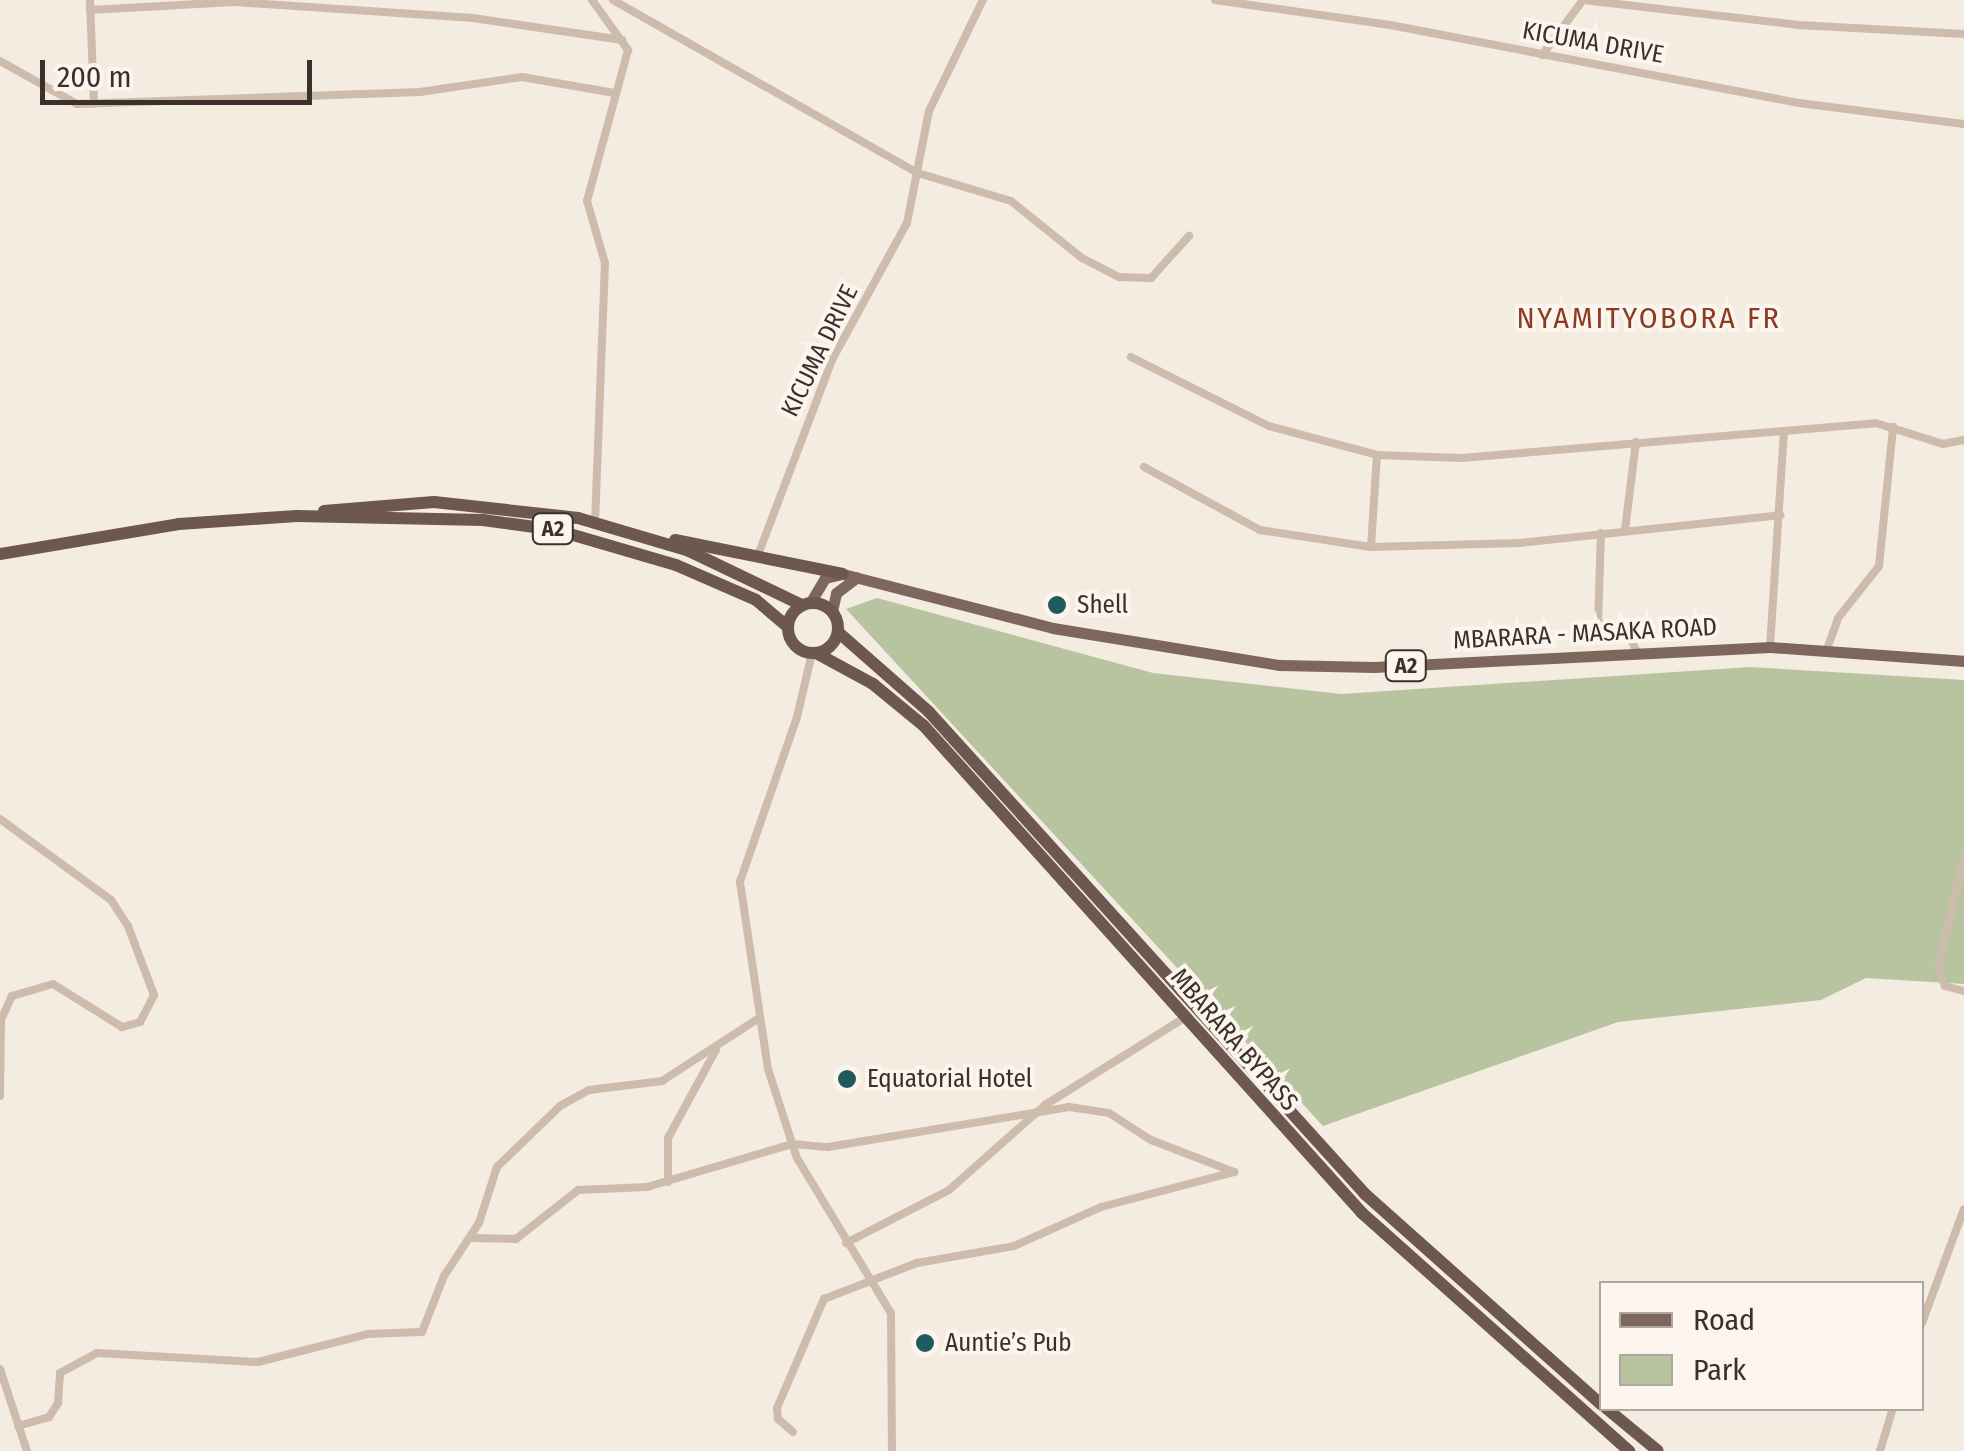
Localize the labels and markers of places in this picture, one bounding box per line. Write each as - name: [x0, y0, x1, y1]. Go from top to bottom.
- place label: Shell: [1077, 590, 1128, 620]
- marker: Shell: [1046, 594, 1068, 616]
- place label: Equatorial Hotel: [867, 1064, 1032, 1094]
- marker: Equatorial Hotel: [836, 1068, 858, 1090]
- place label: Auntie’s Pub: [945, 1328, 1071, 1358]
- marker: Auntie’s Pub: [914, 1332, 936, 1354]

